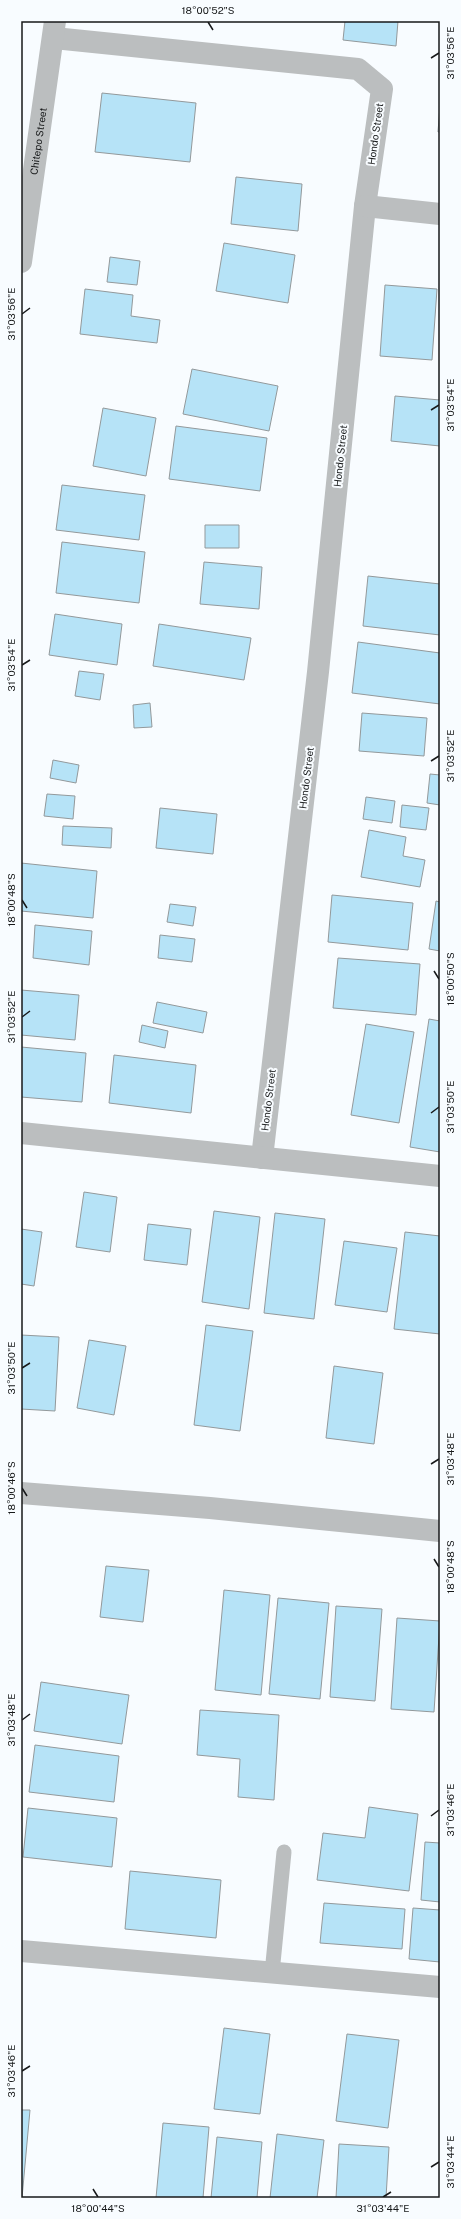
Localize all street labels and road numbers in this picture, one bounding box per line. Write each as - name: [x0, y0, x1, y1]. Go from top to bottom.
- street label: Hondo Street: [365, 102, 385, 166]
- street label: Chitepo Street: [27, 107, 49, 176]
- street label: Hondo Street: [331, 424, 349, 488]
- street label: Hondo Street: [296, 746, 316, 810]
- street label: Hondo Street: [258, 1068, 278, 1132]

